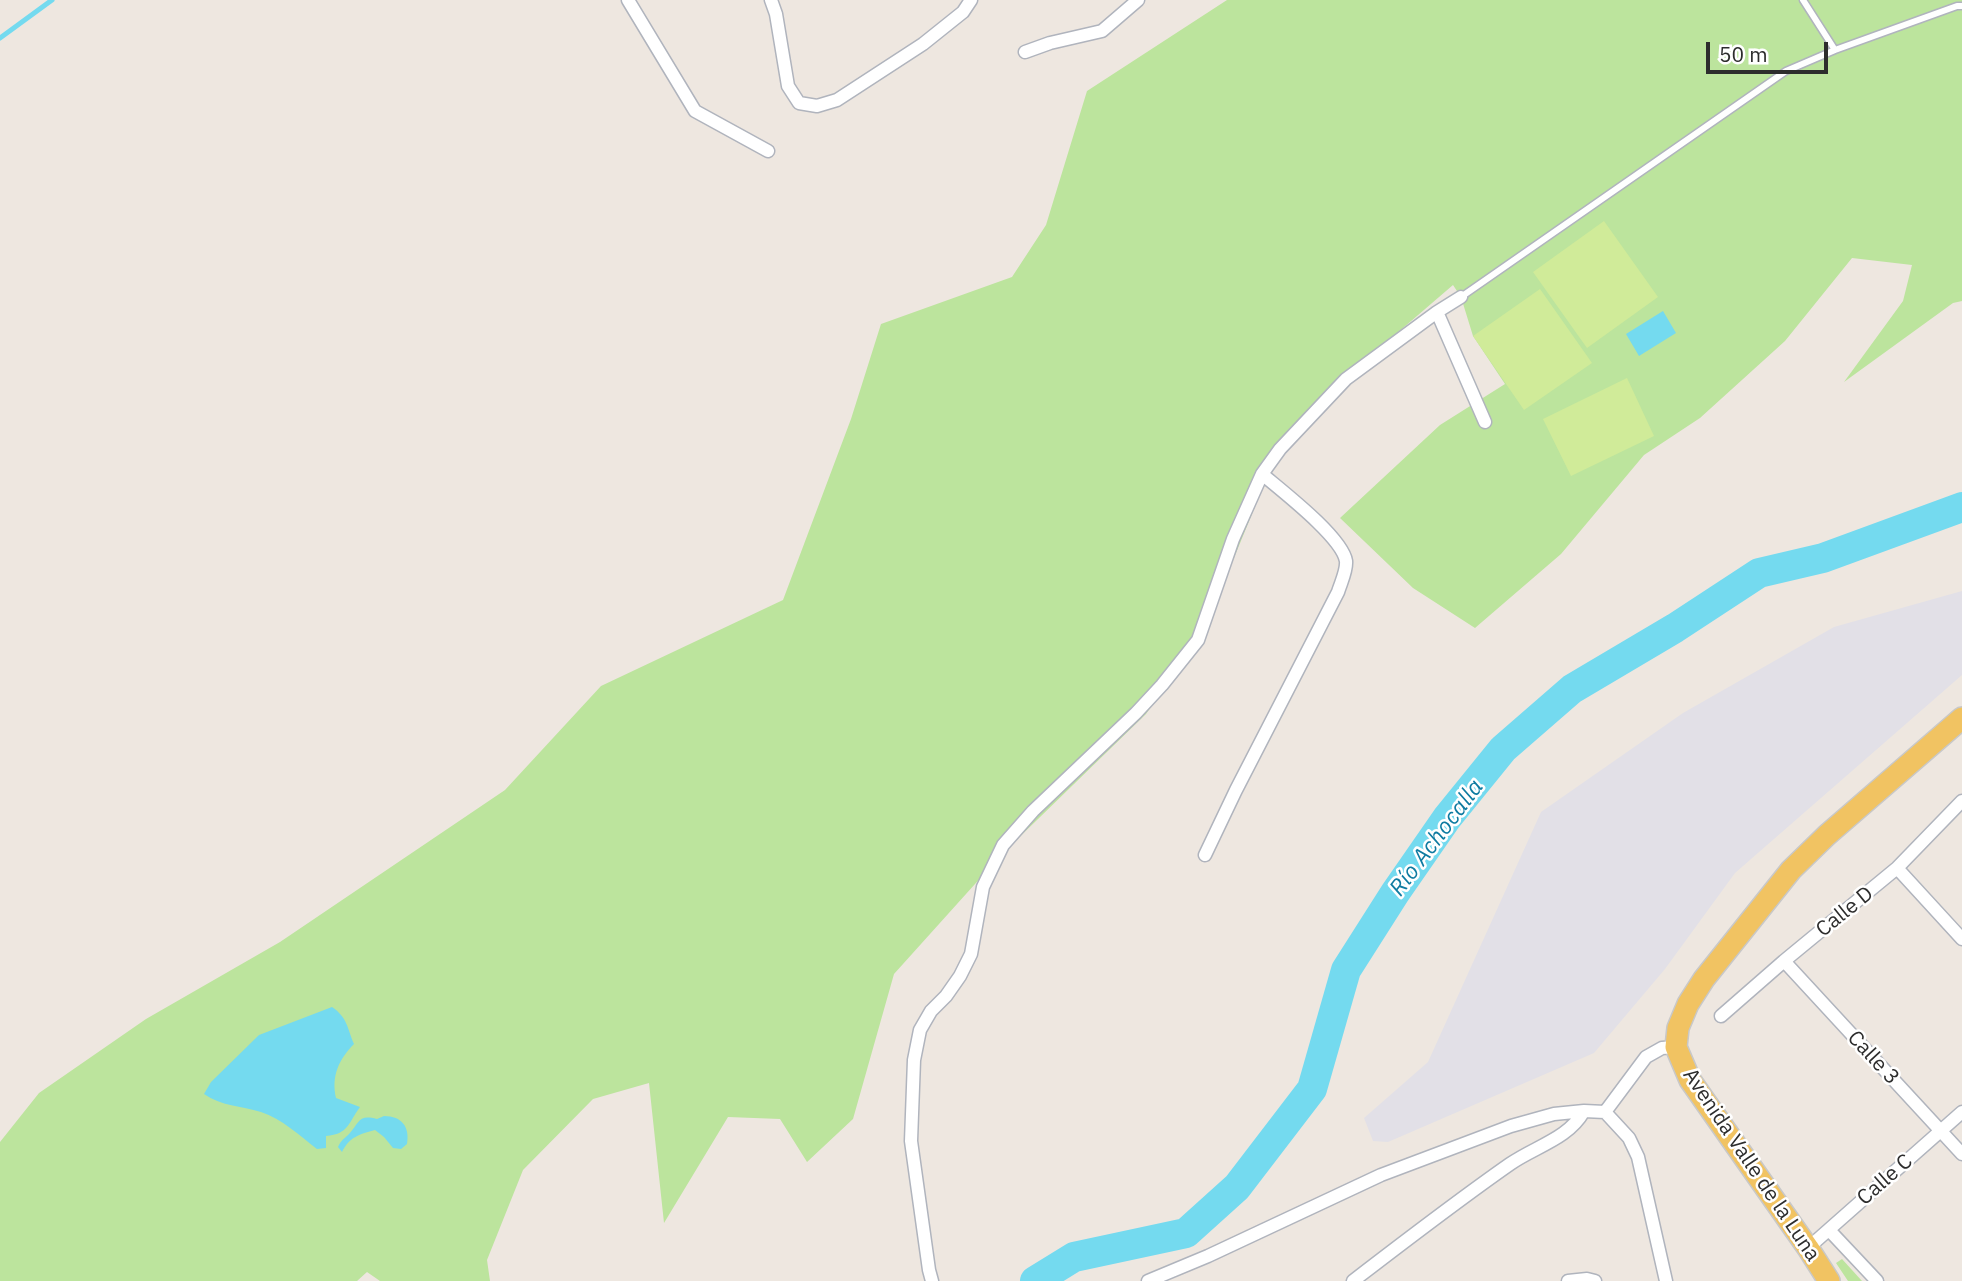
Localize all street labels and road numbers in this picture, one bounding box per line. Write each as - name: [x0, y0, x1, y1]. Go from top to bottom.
- street label: Calle D: [1811, 881, 1879, 943]
- street label: Calle 3: [1842, 1026, 1904, 1090]
- street label: Avenida Valle de la Luna: [1677, 1064, 1825, 1266]
- street label: Calle C: [1852, 1149, 1918, 1211]

